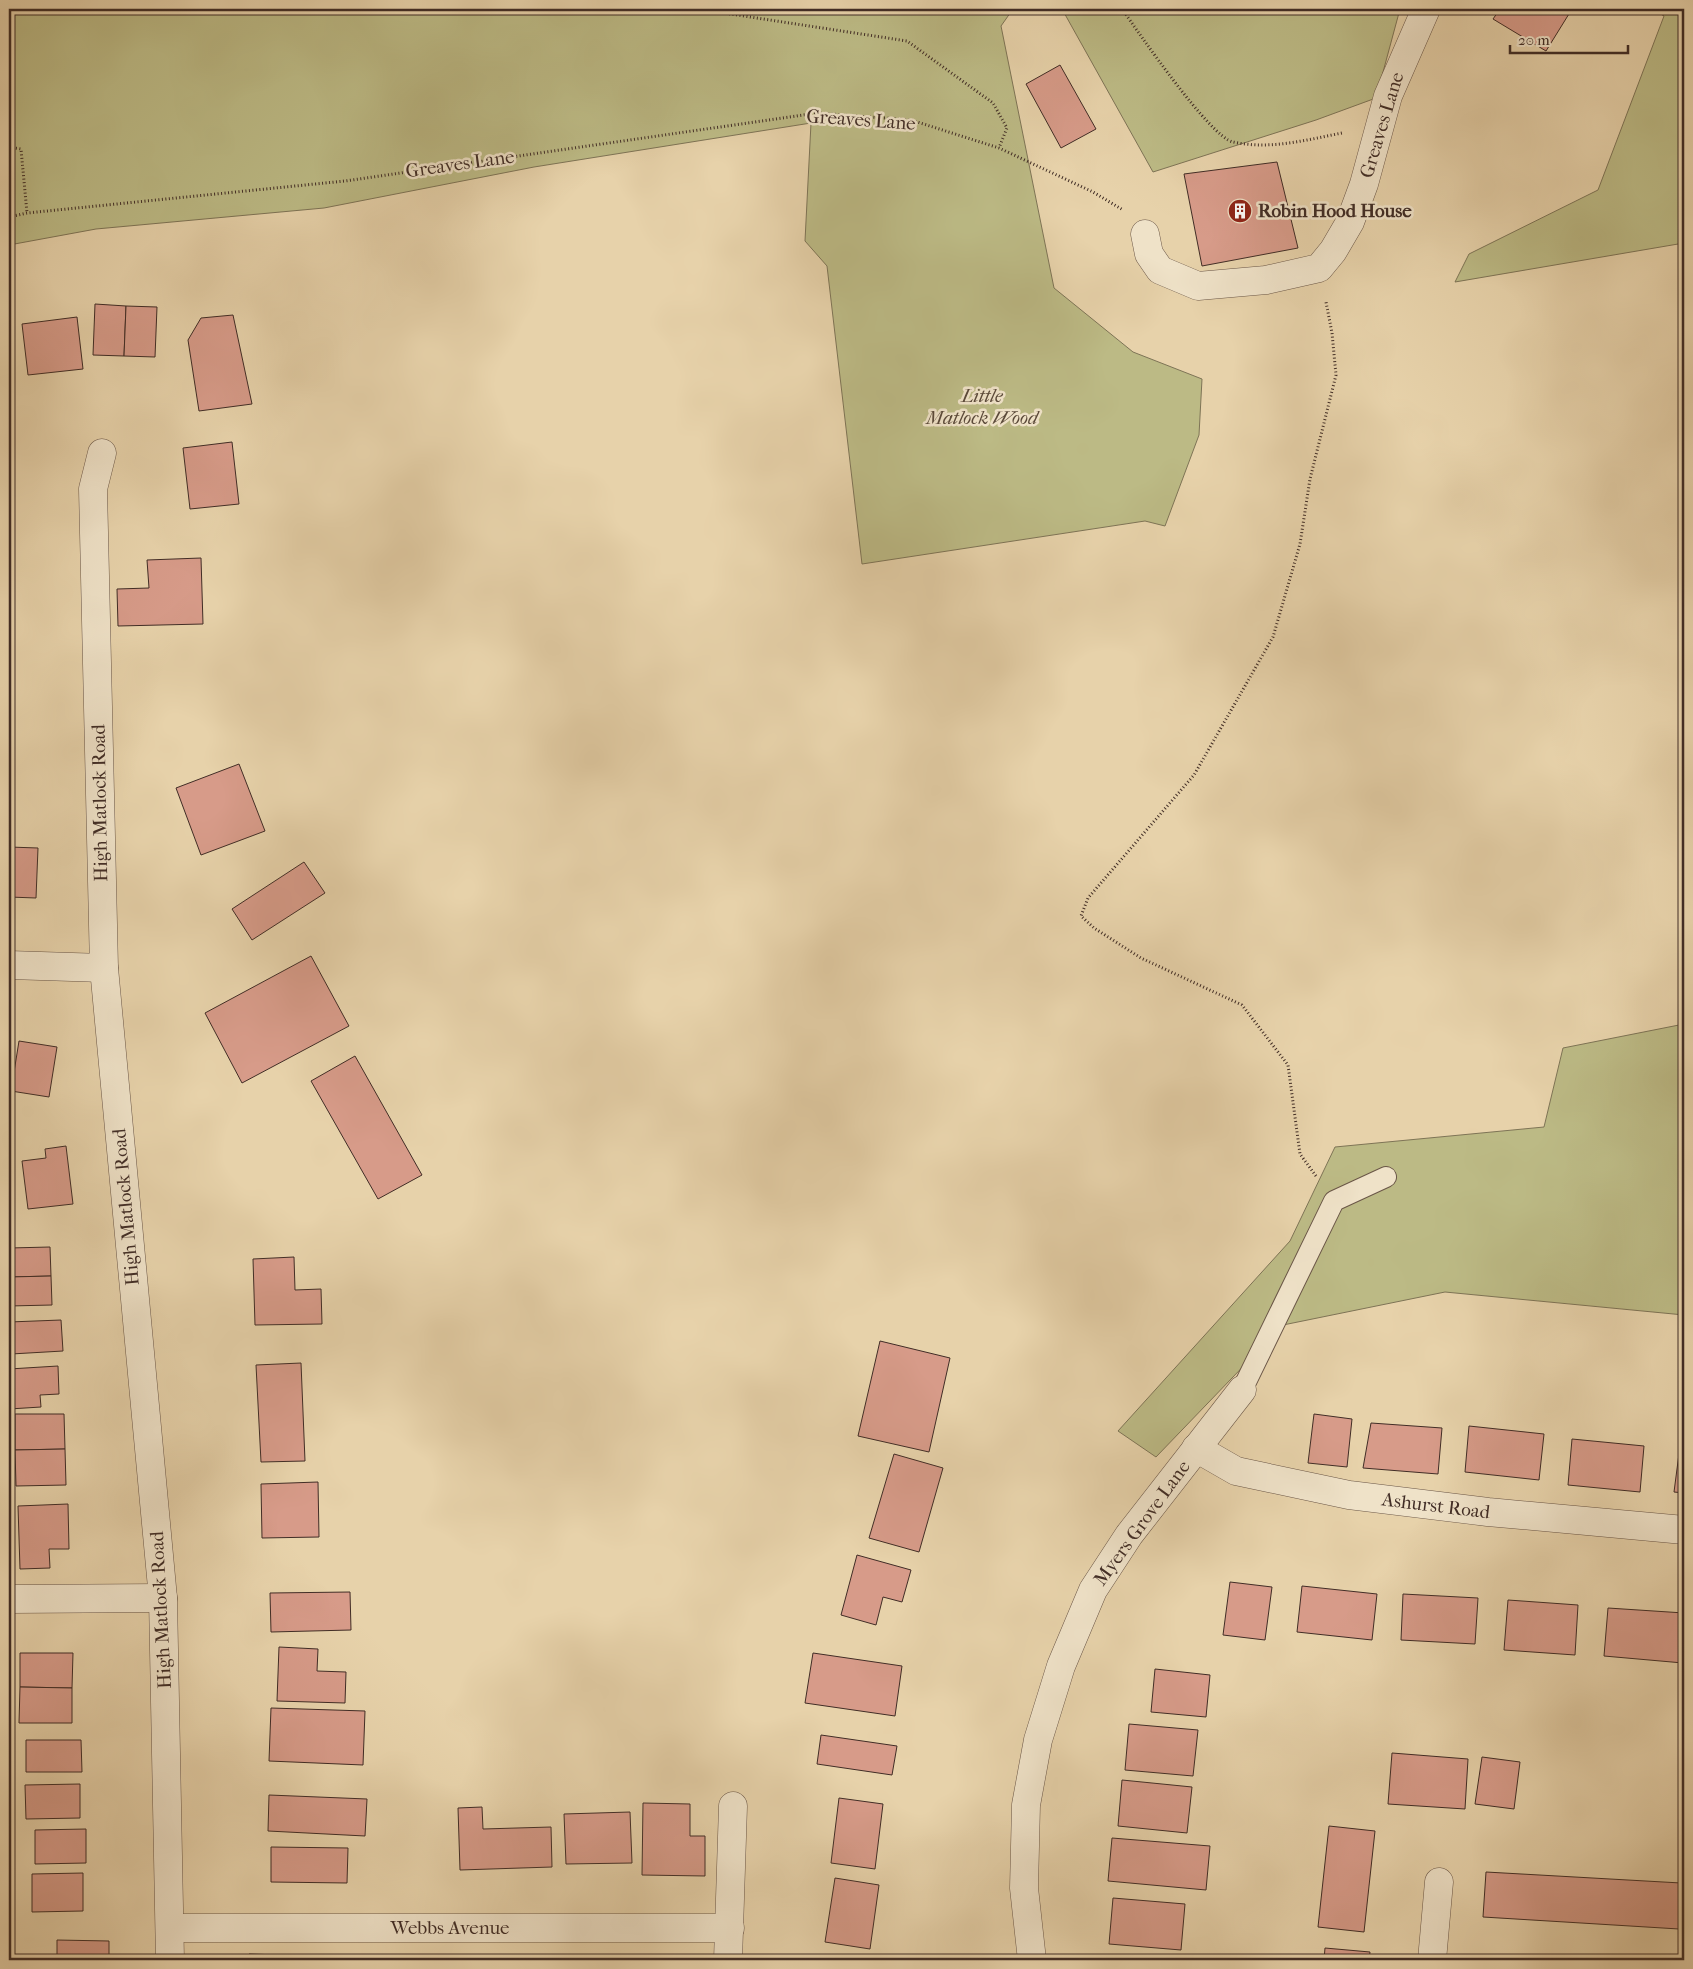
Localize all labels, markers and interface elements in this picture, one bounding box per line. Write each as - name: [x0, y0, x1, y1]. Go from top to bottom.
- scale bar: [1510, 22, 1628, 54]
- text: 20 m: [1518, 31, 1550, 49]
- street label: Greaves Lane: [1355, 69, 1409, 181]
- street label: Greaves Lane: [806, 105, 916, 135]
- street label: Greaves Lane: [404, 145, 516, 183]
- building icon: Robin Hood House: [1227, 198, 1253, 224]
- place label: Robin Hood House: [1258, 200, 1412, 222]
- park label: Little Matlock Wood: [924, 385, 1040, 429]
- street label: High Matlock Road: [88, 723, 112, 882]
- street label: High Matlock Road: [108, 1127, 144, 1286]
- street label: Myers Grove Lane: [1089, 1456, 1195, 1590]
- street label: Ashurst Road: [1380, 1488, 1492, 1524]
- street label: High Matlock Road: [146, 1530, 176, 1689]
- street label: Webbs Avenue: [389, 1917, 510, 1939]

